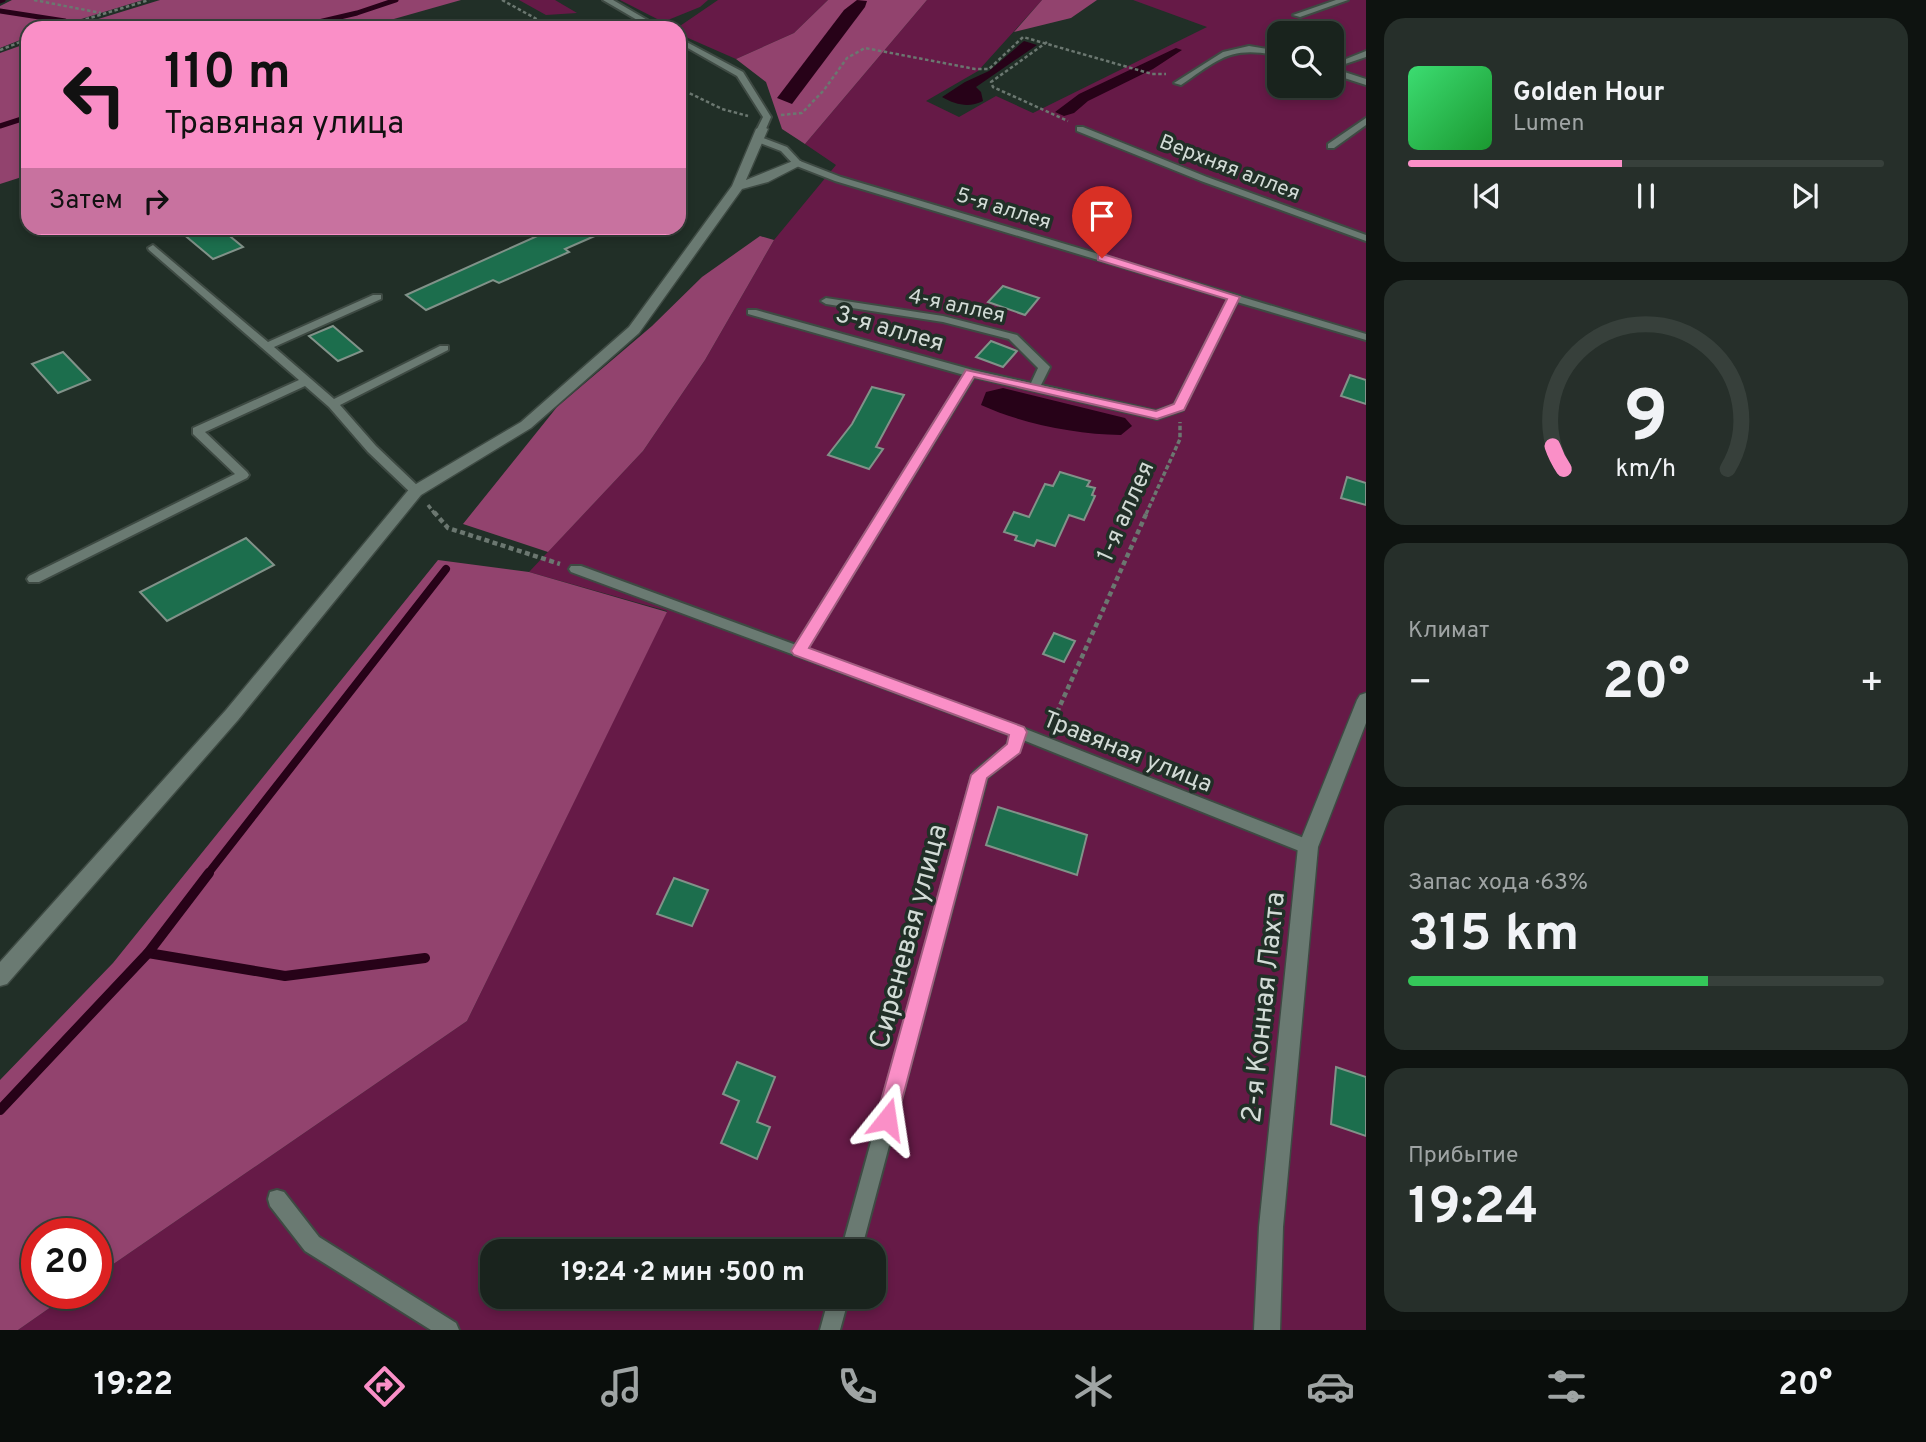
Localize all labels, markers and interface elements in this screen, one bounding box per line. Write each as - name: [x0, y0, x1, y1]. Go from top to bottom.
- map controls: [1267, 21, 1344, 98]
- button: search: [1267, 21, 1344, 98]
- text: 110 m: [164, 44, 291, 106]
- icon: left: [49, 49, 140, 140]
- text: Golden Hour: [1513, 77, 1664, 110]
- text: Травяная улица: [164, 105, 404, 145]
- text: Lumen: [1513, 110, 1584, 139]
- street label: Верхняя аллея: [1155, 129, 1304, 208]
- icon: previous: [1468, 177, 1506, 215]
- icon: pause: [1627, 177, 1665, 215]
- icon: next: [1786, 177, 1824, 215]
- icon: right: [137, 182, 175, 220]
- street label: 5-я аллея: [953, 182, 1054, 237]
- text: Затем: [49, 185, 123, 218]
- pin: [1072, 186, 1132, 258]
- icon: arrive: [1083, 197, 1121, 235]
- street label: 4-я аллея: [906, 283, 1007, 330]
- street label: 3-я аллея: [832, 300, 947, 360]
- text: 9: [1624, 375, 1668, 467]
- text: km/h: [1616, 453, 1676, 485]
- street label: 1-я аллея: [1091, 457, 1162, 567]
- text: Климат: [1408, 617, 1489, 646]
- text: 20°: [1602, 651, 1690, 717]
- text: −: [1408, 660, 1433, 709]
- text: +: [1859, 660, 1884, 709]
- street label: Травяная улица: [1038, 705, 1216, 800]
- street label: Сиреневая улица: [863, 820, 957, 1053]
- text: Запас хода · 63%: [1408, 869, 1588, 898]
- street label: 2-я Конная Лахта: [1235, 890, 1295, 1125]
- text: 315 km: [1408, 903, 1579, 969]
- position arrow: [850, 1082, 924, 1156]
- text: Прибытие: [1408, 1142, 1518, 1171]
- text: 19:24: [1408, 1176, 1539, 1242]
- speed limit sign: 20: [21, 1218, 112, 1309]
- text: 19:24 · 2 мин · 500 m: [561, 1257, 805, 1290]
- icon: directions: [360, 1362, 409, 1411]
- icon: music: [597, 1362, 646, 1411]
- icon: phone: [833, 1362, 882, 1411]
- icon: climate: [1069, 1362, 1118, 1411]
- icon: car: [1306, 1362, 1355, 1411]
- icon: filters: [1542, 1362, 1591, 1411]
- text: 19:22: [94, 1366, 173, 1406]
- text: 20°: [1778, 1366, 1832, 1406]

